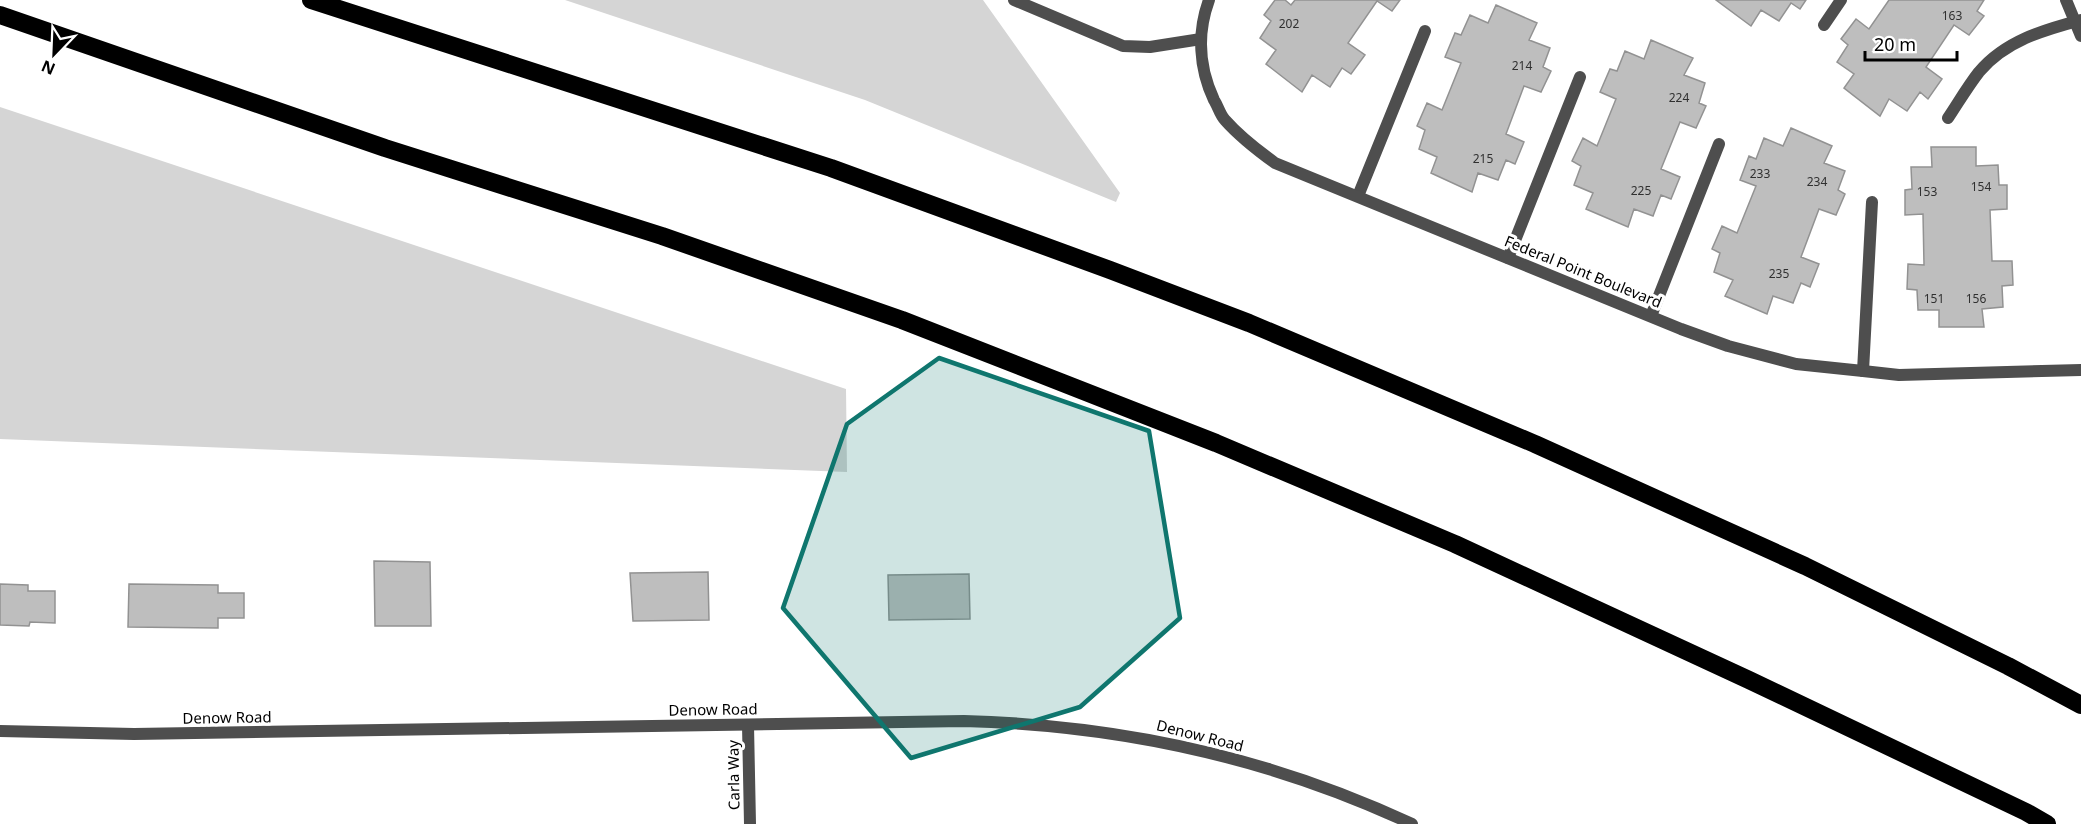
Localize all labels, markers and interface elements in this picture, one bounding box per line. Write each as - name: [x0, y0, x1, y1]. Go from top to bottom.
- house number: 163: [1942, 7, 1962, 24]
- house number: 202: [1279, 15, 1299, 32]
- north arrow: [24, 24, 84, 84]
- scale bar: [1865, 24, 1956, 62]
- text: 20 m: [1874, 32, 1916, 56]
- text: N: [38, 55, 58, 80]
- house number: 214: [1512, 57, 1532, 74]
- house number: 224: [1669, 89, 1689, 106]
- house number: 215: [1473, 150, 1493, 167]
- house number: 233: [1750, 165, 1770, 182]
- house number: 234: [1807, 173, 1827, 190]
- house number: 154: [1971, 178, 1991, 195]
- house number: 225: [1631, 182, 1651, 199]
- house number: 153: [1917, 183, 1937, 200]
- street label: Federal Point Boulevard: [1502, 230, 1665, 312]
- house number: 235: [1769, 265, 1789, 282]
- house number: 151: [1924, 290, 1944, 307]
- house number: 156: [1966, 290, 1986, 307]
- street label: Denow Road: [668, 698, 758, 720]
- street label: Denow Road: [182, 706, 272, 728]
- street label: Denow Road: [1155, 715, 1246, 756]
- street label: Carla Way: [722, 740, 744, 810]

